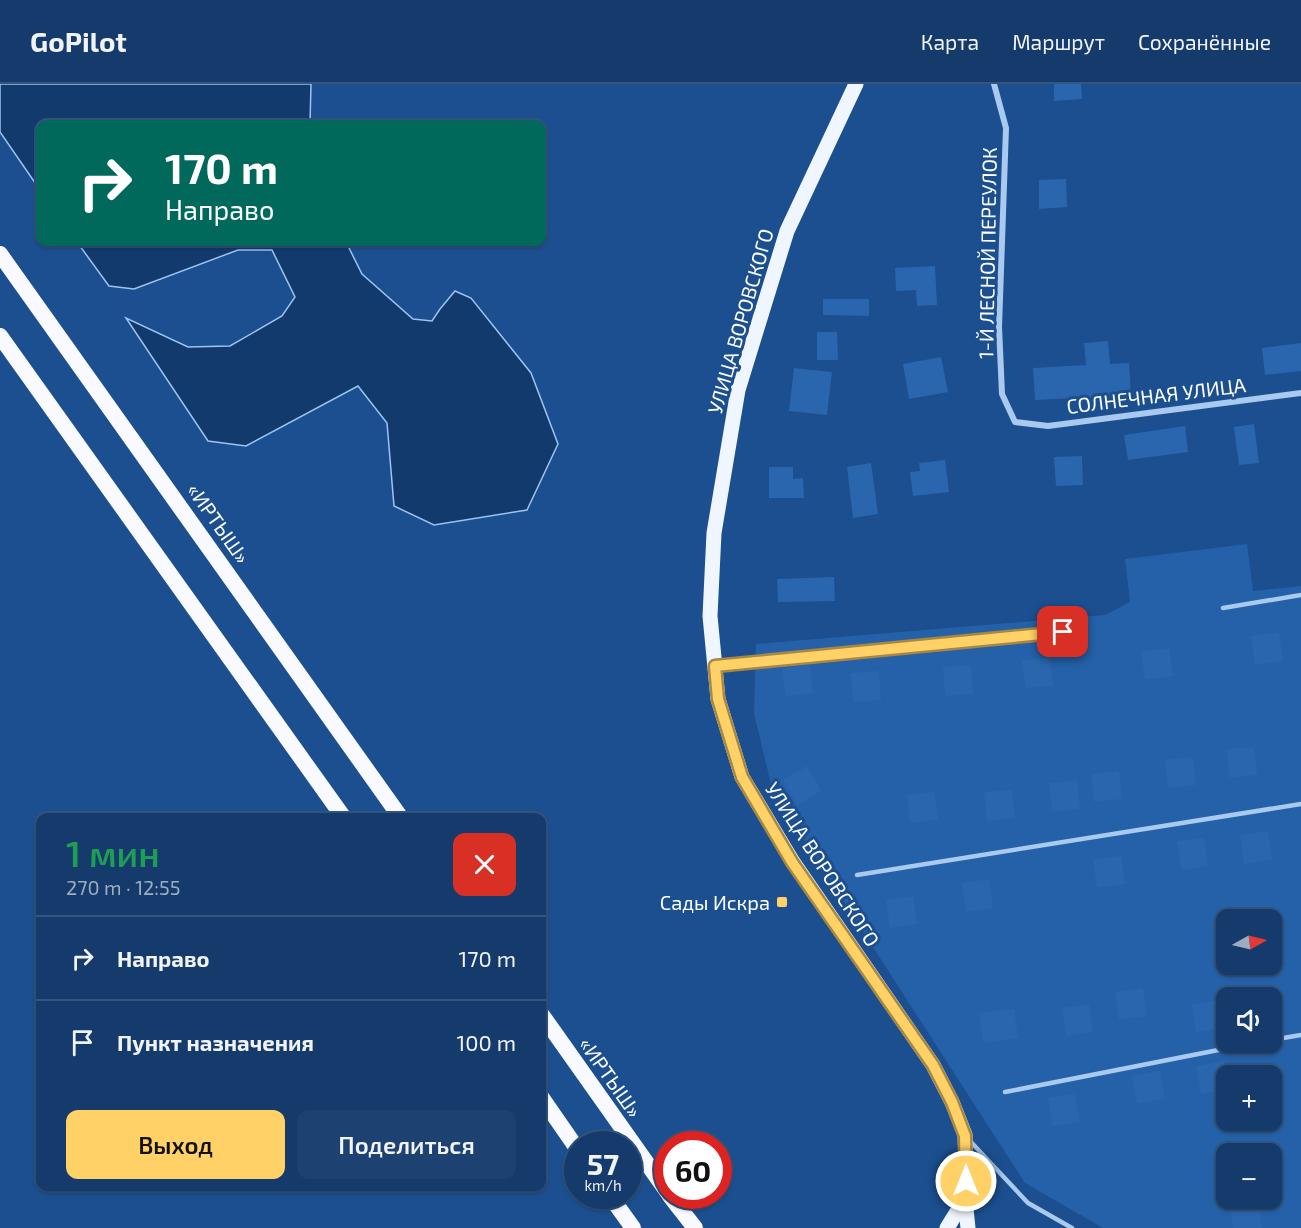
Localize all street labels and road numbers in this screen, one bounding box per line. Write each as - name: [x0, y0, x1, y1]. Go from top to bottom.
- street label: 1-Й ЛЕСНОЙ ПЕРЕУЛОК: [973, 147, 1001, 359]
- street label: УЛИЦА ВОРОВСКОГО: [702, 226, 778, 416]
- street label: СОЛНЕЧНАЯ УЛИЦА: [1065, 372, 1248, 418]
- street label: «ИРТЫШ»: [183, 478, 255, 568]
- street label: УЛИЦА ВОРОВСКОГО: [761, 777, 885, 951]
- street label: «ИРТЫШ»: [575, 1032, 647, 1122]

